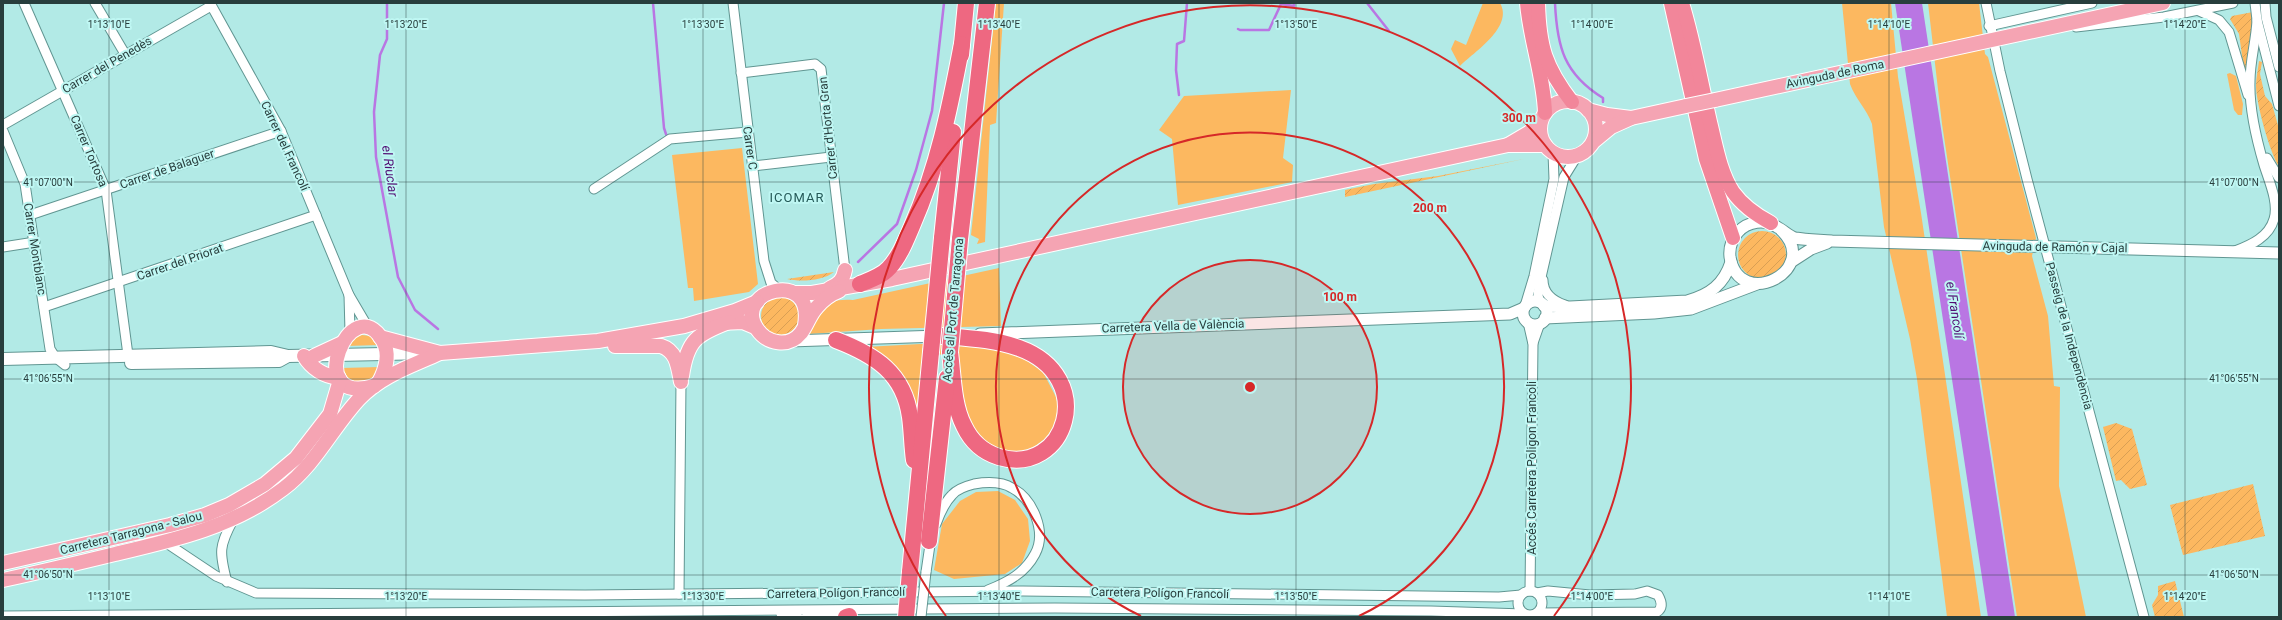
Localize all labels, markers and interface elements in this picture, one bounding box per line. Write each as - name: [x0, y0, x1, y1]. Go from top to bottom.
- text: 1°13'10"E: [88, 19, 131, 30]
- text: 1°13'20"E: [385, 19, 428, 30]
- text: 1°13'30"E: [682, 19, 725, 30]
- text: 1°13'40"E: [978, 19, 1021, 30]
- text: 1°13'50"E: [1275, 19, 1318, 30]
- text: 1°14'00"E: [1571, 19, 1614, 30]
- text: 1°14'10"E: [1868, 19, 1911, 30]
- text: 1°14'20"E: [2164, 19, 2207, 30]
- street label: Carrer del Penedès: [60, 34, 154, 96]
- street label: Avinguda de Roma: [1785, 57, 1885, 91]
- street label: Carrer d'Horta Gran: [816, 76, 840, 180]
- street label: Carrer del Francolí: [258, 99, 312, 194]
- text: 300 m: [1502, 111, 1536, 125]
- street label: Carrer Tortosa: [68, 113, 110, 189]
- street label: Carrer C: [740, 125, 760, 171]
- water label: el Riuclar: [379, 144, 401, 198]
- street label: Carrer de Balaguer: [118, 146, 216, 192]
- text: 41°07'00"N: [23, 177, 73, 188]
- text: 41°07'00"N: [2209, 177, 2259, 188]
- district label: ICOMAR: [770, 190, 824, 205]
- text: 200 m: [1413, 201, 1447, 215]
- street label: Carrer Montblanc: [21, 202, 49, 296]
- street label: Accés al Port de Tarragona: [940, 238, 966, 382]
- street label: Avinguda de Ramón y Cajal: [1982, 239, 2128, 255]
- street label: Carrer del Priorat: [135, 241, 225, 283]
- street label: Passeig de la Independència: [2043, 261, 2095, 411]
- water label: el Francolí: [1943, 280, 1967, 341]
- text: 100 m: [1323, 290, 1357, 304]
- street label: Carretera Vella de València: [1101, 317, 1245, 335]
- text: 41°06'55"N: [23, 373, 73, 384]
- text: 41°06'55"N: [2209, 373, 2259, 384]
- centre of rings: [1243, 380, 1257, 394]
- street label: Accés Carretera Poligon Francoli: [1525, 381, 1539, 555]
- street label: Carretera Tarragona - Salou: [59, 509, 203, 557]
- text: 41°06'50"N: [23, 569, 73, 580]
- text: 41°06'50"N: [2209, 569, 2259, 580]
- street label: Carretera Polígon Francolí: [767, 585, 906, 601]
- street label: Carretera Polígon Francolí: [1091, 585, 1230, 601]
- text: 1°13'10"E: [88, 591, 131, 602]
- text: 1°13'20"E: [385, 591, 428, 602]
- text: 1°13'30"E: [682, 591, 725, 602]
- text: 1°13'40"E: [978, 591, 1021, 602]
- text: 1°13'50"E: [1275, 591, 1318, 602]
- text: 1°14'00"E: [1571, 591, 1614, 602]
- text: 1°14'10"E: [1868, 591, 1911, 602]
- text: 1°14'20"E: [2164, 591, 2207, 602]

